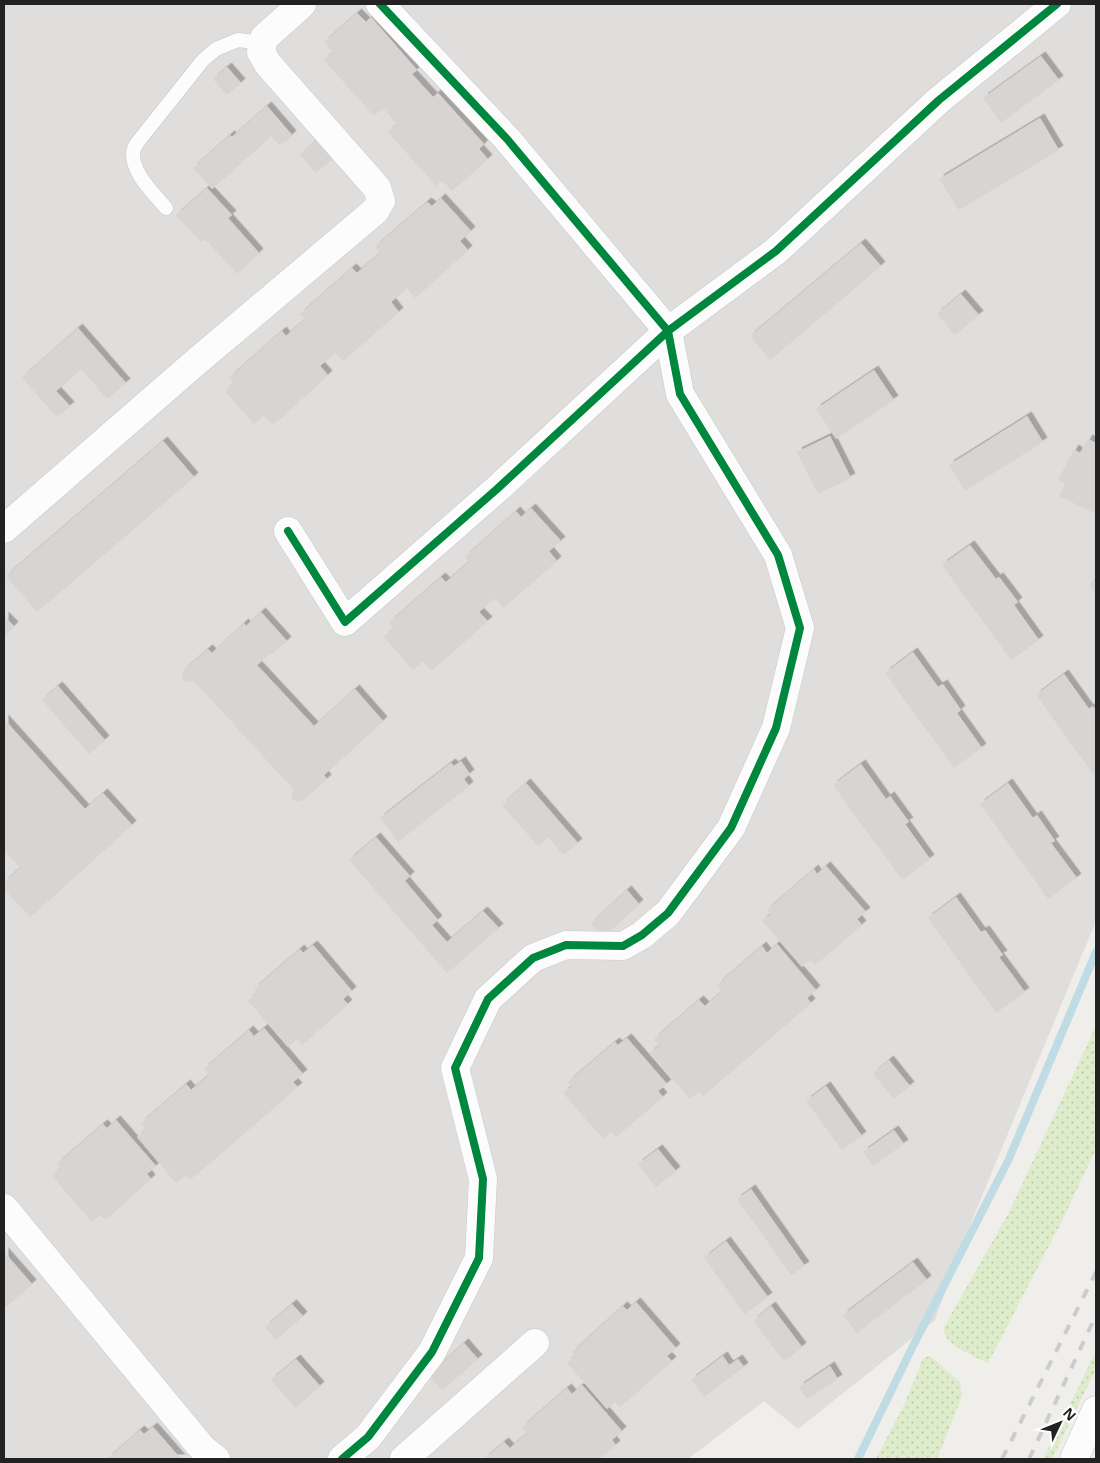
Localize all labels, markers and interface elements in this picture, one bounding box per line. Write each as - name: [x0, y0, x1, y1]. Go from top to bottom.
- north arrow: [1035, 1398, 1085, 1448]
- text: N: [1059, 1403, 1081, 1424]

